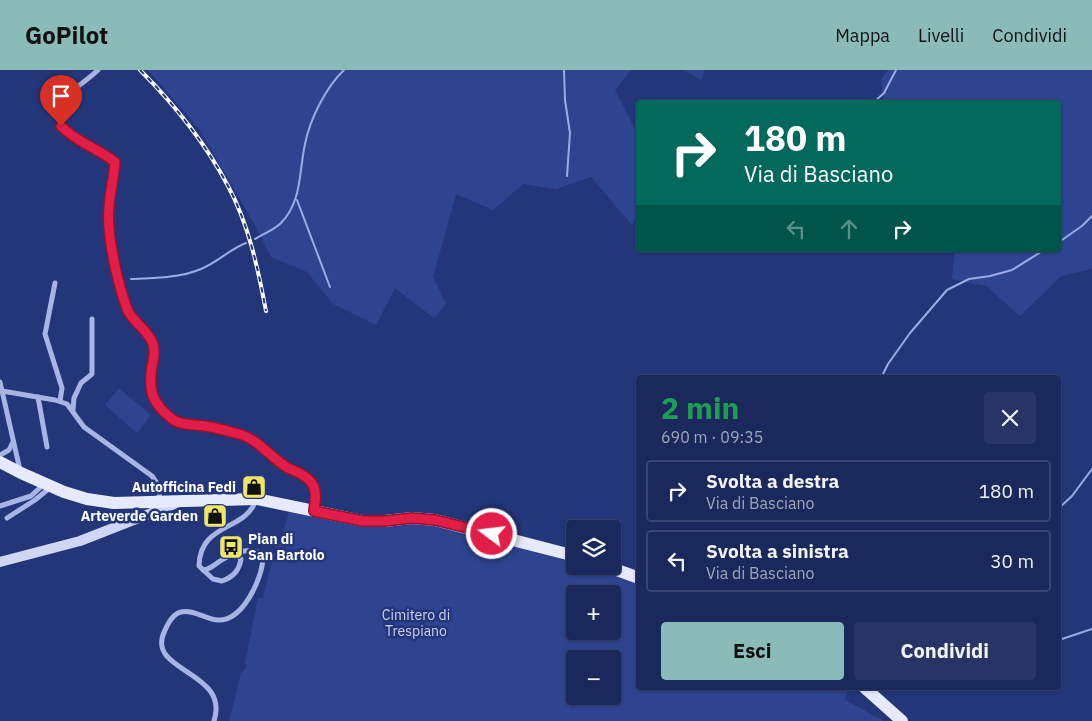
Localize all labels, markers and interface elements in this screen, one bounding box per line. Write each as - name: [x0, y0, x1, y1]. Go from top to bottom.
- text: GoPilot: [25, 19, 108, 51]
- text: Mappa: [835, 24, 890, 47]
- text: Livelli: [918, 24, 964, 47]
- text: Condividi: [992, 24, 1067, 47]
- pin: [40, 75, 82, 126]
- icon: arrive: [47, 82, 75, 110]
- text: 180 m: [744, 115, 847, 161]
- icon: right: [661, 120, 726, 185]
- text: Via di Basciano: [744, 159, 893, 188]
- icon: left: [782, 215, 810, 243]
- icon: ahead: [835, 215, 863, 243]
- icon: right: [888, 215, 916, 243]
- text: 2 min: [661, 388, 739, 427]
- button: close: [984, 392, 1036, 444]
- text: 690 m · 09:35: [661, 427, 763, 447]
- text: Svolta a destra: [706, 469, 839, 493]
- shop icon: Autofficina Fedi: [241, 474, 267, 500]
- icon: right: [663, 477, 691, 505]
- place label: Autofficina Fedi: [132, 478, 236, 496]
- text: 180 m: [979, 479, 1034, 503]
- text: Via di Basciano: [706, 493, 815, 513]
- shop icon: Arteverde Garden: [202, 503, 228, 529]
- place label: Arteverde Garden: [81, 507, 198, 525]
- position arrow: [465, 507, 517, 559]
- map controls: [566, 520, 621, 705]
- button: layers: [566, 520, 621, 575]
- place label: Pian di San Bartolo: [248, 530, 325, 564]
- bus stop icon: Pian di San Bartolo: [218, 534, 244, 560]
- text: Svolta a sinistra: [706, 539, 849, 563]
- icon: left: [663, 547, 691, 575]
- text: 30 m: [990, 549, 1034, 573]
- text: Via di Basciano: [706, 563, 815, 583]
- button: +: [566, 585, 621, 640]
- park label: Cimitero di Trespiano: [382, 606, 450, 640]
- button: Esci: [661, 622, 844, 680]
- button: Condividi: [854, 622, 1036, 680]
- button: −: [566, 650, 621, 705]

